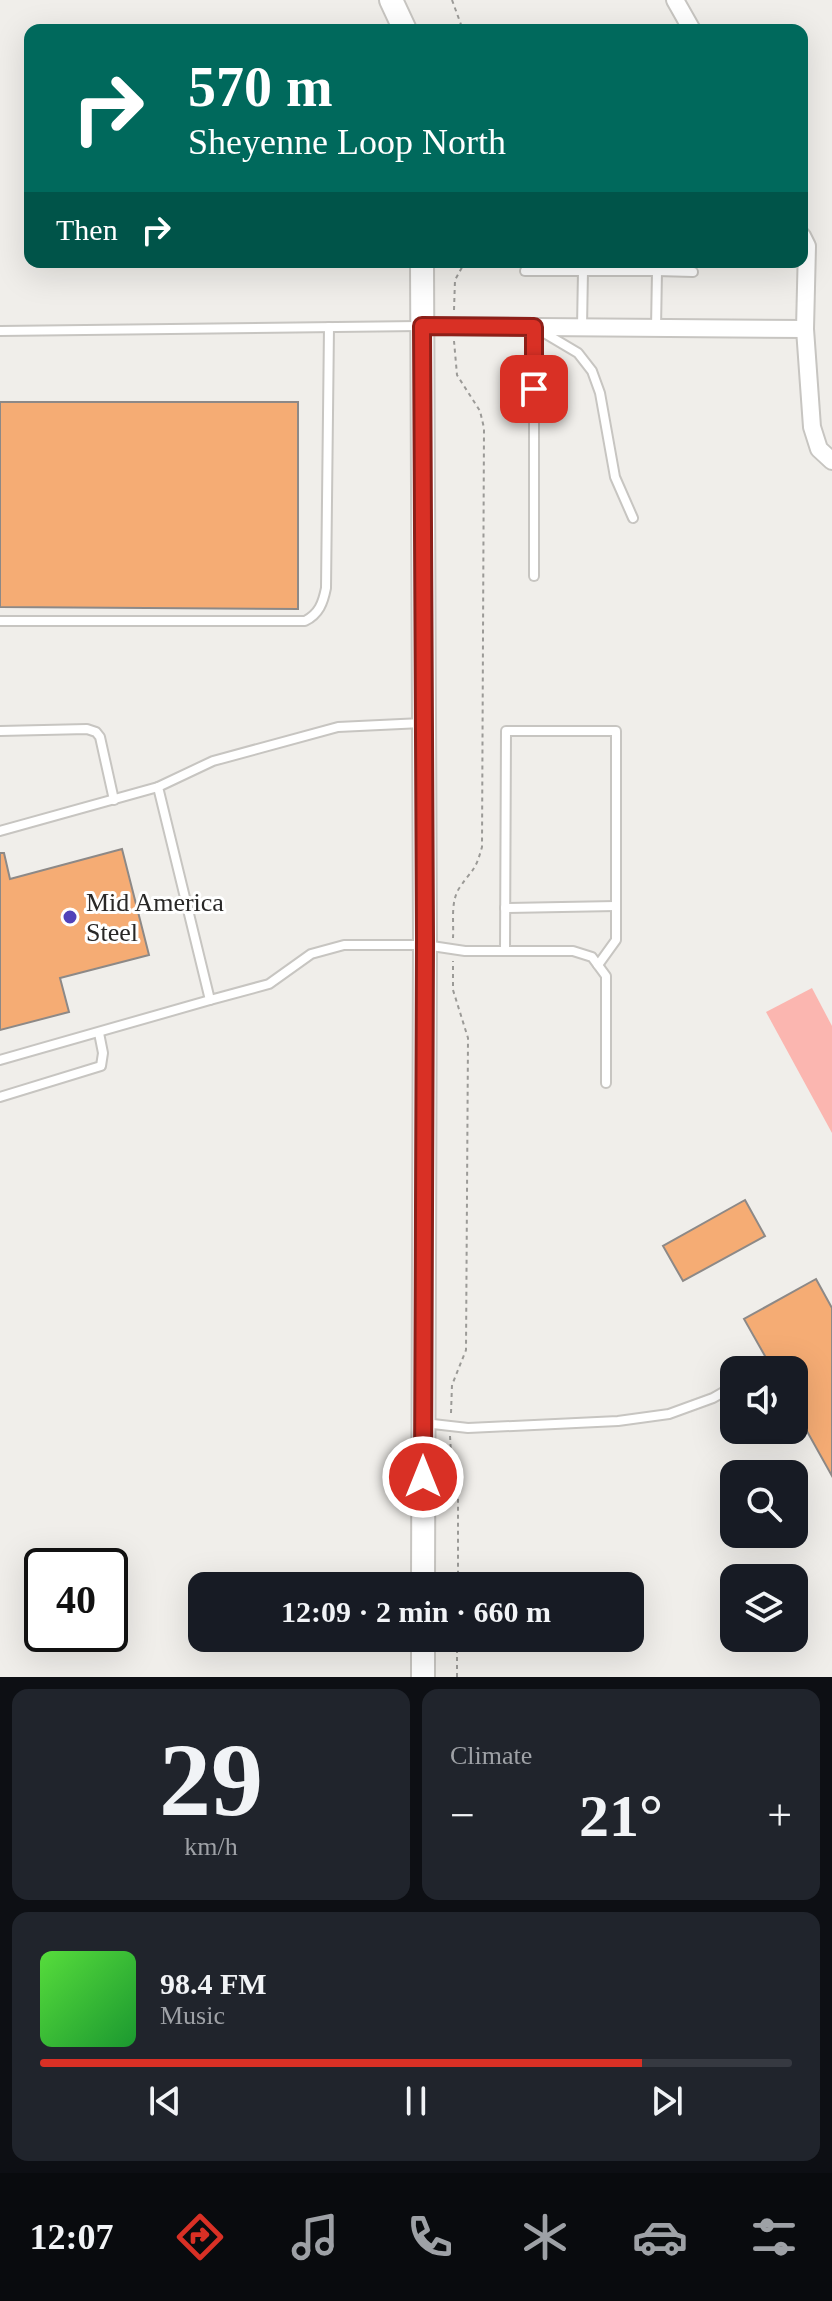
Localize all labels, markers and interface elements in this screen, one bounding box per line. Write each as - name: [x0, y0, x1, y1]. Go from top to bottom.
- icon: right: [56, 56, 160, 160]
- text: 570 m: [188, 56, 333, 118]
- text: Sheyenne Loop North: [188, 122, 506, 162]
- icon: right: [134, 208, 178, 252]
- text: Then: [56, 213, 118, 246]
- pin: [500, 355, 568, 423]
- icon: arrive: [512, 367, 556, 411]
- place label: Mid America Steel: [86, 888, 224, 947]
- marker: Mid America Steel: [61, 908, 79, 926]
- map controls: [720, 1356, 808, 1652]
- button: sound: [720, 1356, 808, 1444]
- position arrow: [381, 1435, 465, 1519]
- button: search: [720, 1460, 808, 1548]
- speed limit sign: 40: [24, 1548, 128, 1652]
- button: layers: [720, 1564, 808, 1652]
- text: 12:09 · 2 min · 660 m: [281, 1595, 551, 1628]
- text: 29: [159, 1722, 263, 1837]
- text: Climate: [450, 1741, 532, 1770]
- text: 21°: [579, 1783, 663, 1849]
- text: −: [450, 1791, 475, 1840]
- text: +: [767, 1791, 792, 1840]
- text: km/h: [184, 1832, 238, 1861]
- text: 98.4 FM: [160, 1967, 267, 2000]
- text: Music: [160, 2001, 225, 2030]
- icon: previous: [143, 2079, 187, 2123]
- icon: pause: [394, 2079, 438, 2123]
- icon: next: [645, 2079, 689, 2123]
- icon: directions: [172, 2209, 228, 2265]
- icon: music: [287, 2209, 343, 2265]
- icon: phone: [402, 2209, 458, 2265]
- icon: climate: [517, 2209, 573, 2265]
- icon: car: [632, 2209, 688, 2265]
- icon: filters: [746, 2209, 802, 2265]
- text: 12:07: [29, 2217, 113, 2257]

